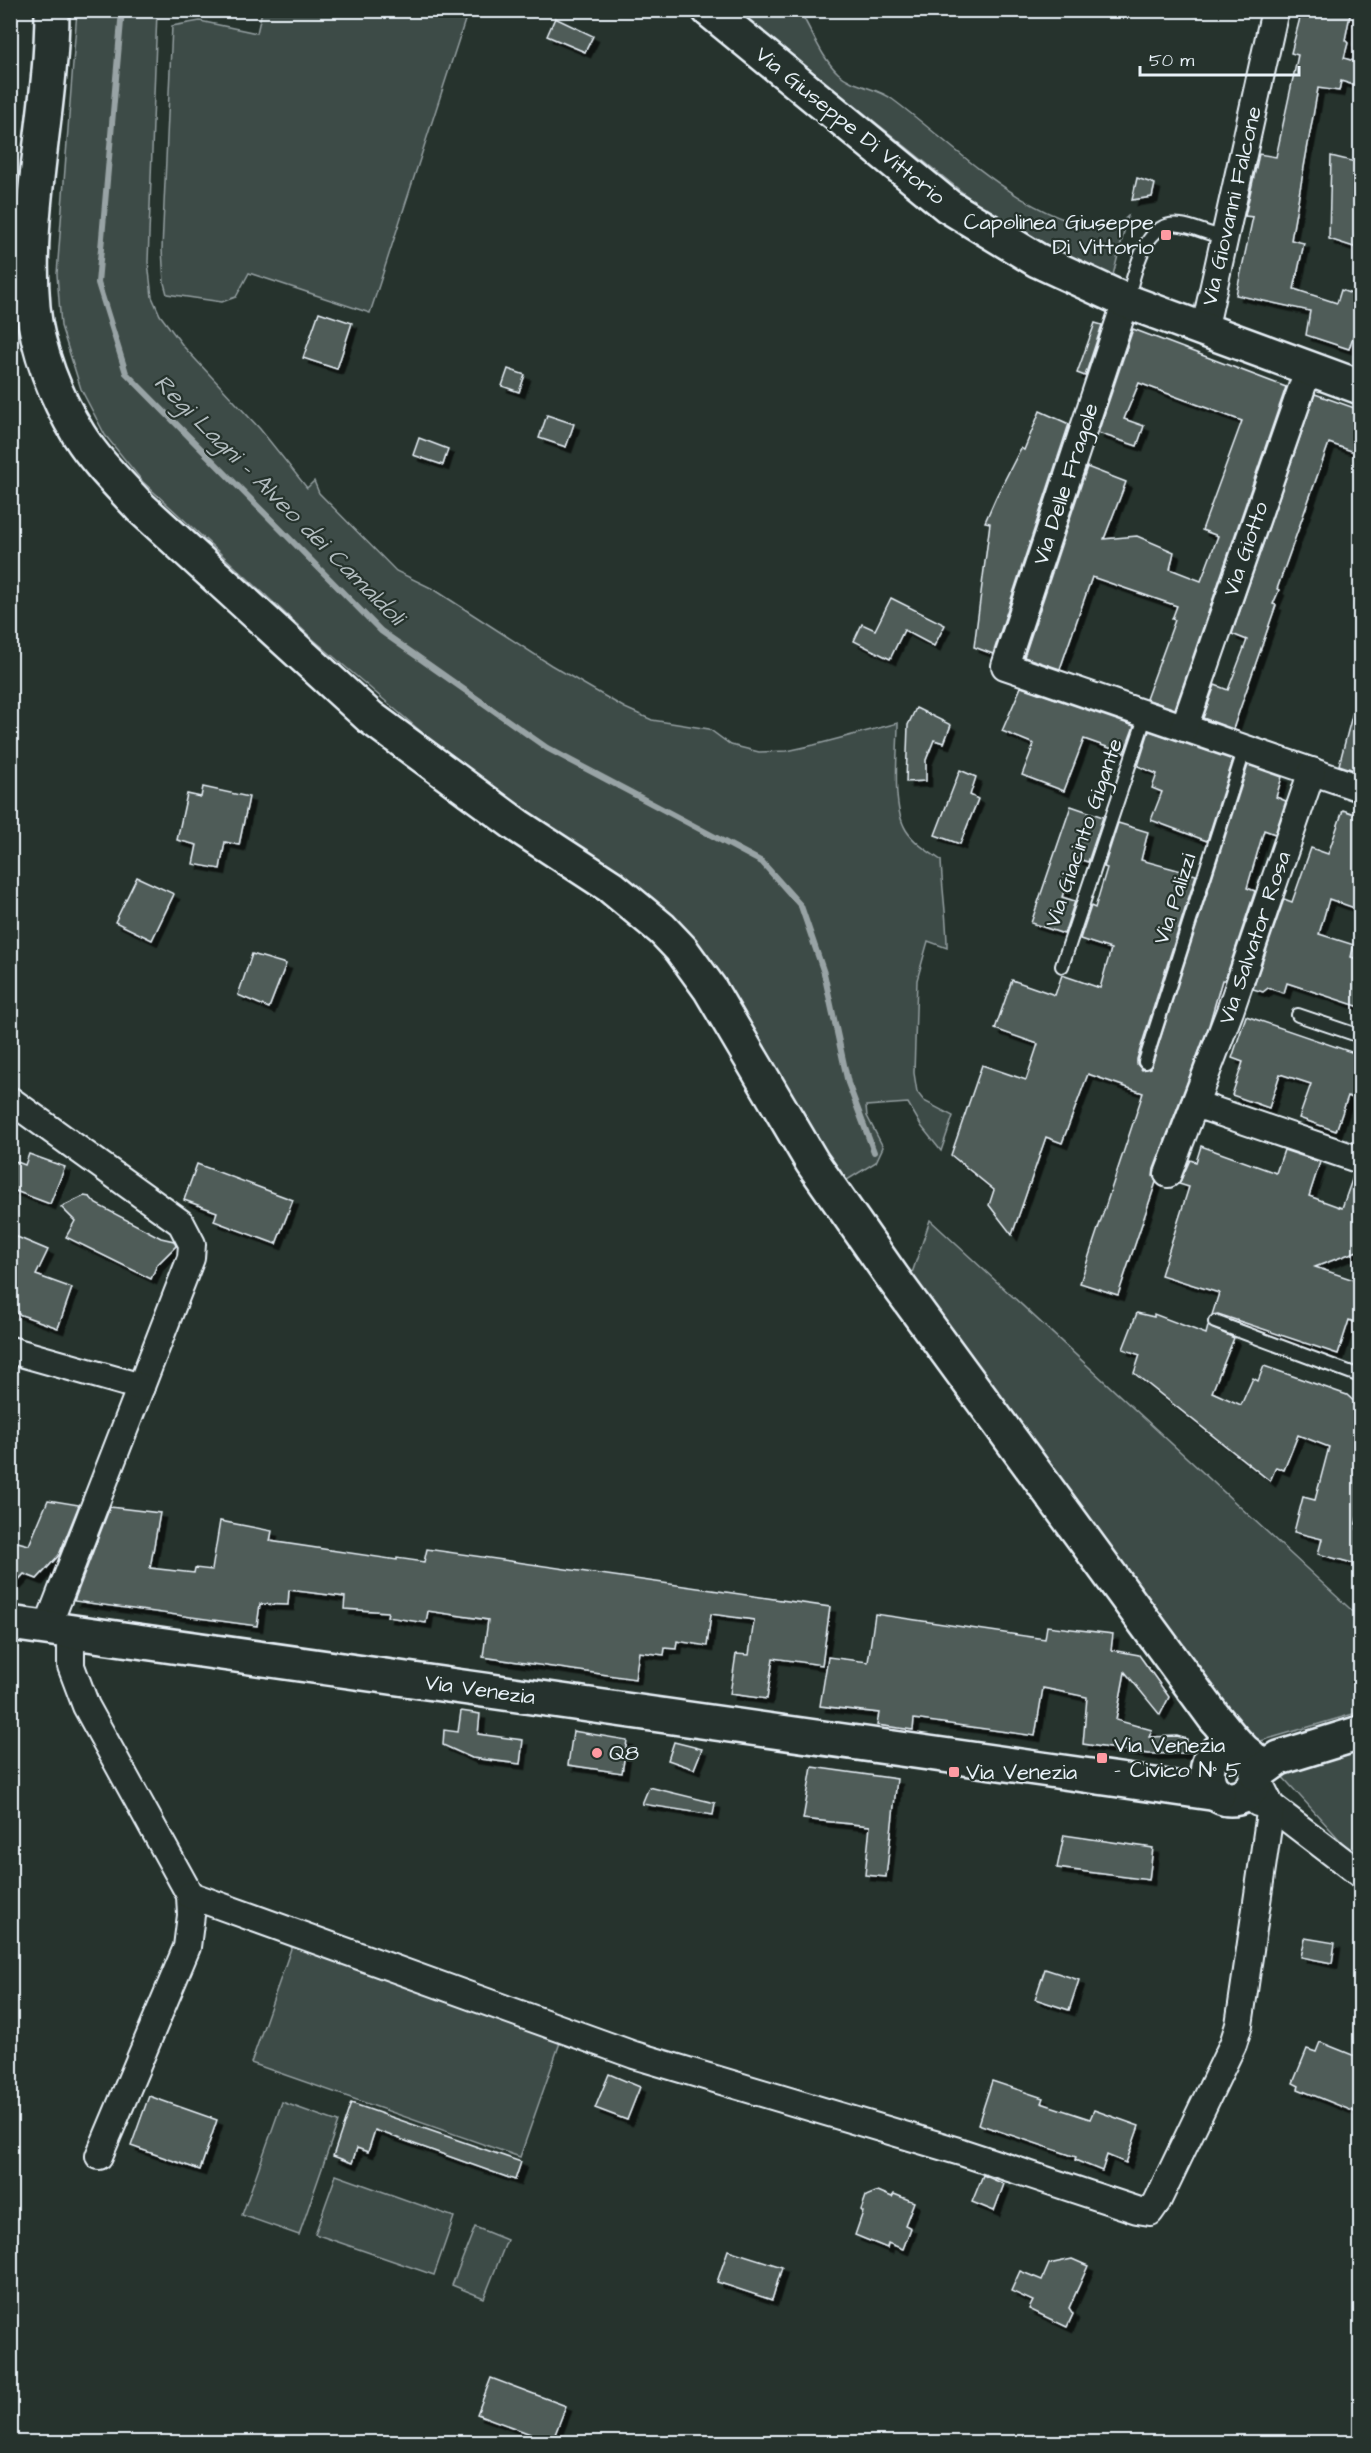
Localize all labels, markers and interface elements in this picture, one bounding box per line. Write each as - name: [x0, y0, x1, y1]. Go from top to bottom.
- scale bar: [1140, 39, 1299, 77]
- street label: Via Giuseppe Di Vittorio: [748, 40, 952, 213]
- text: 50 m: [1149, 48, 1194, 73]
- street label: Via Giovanni Falcone: [1194, 103, 1270, 309]
- place label: Capolinea Giuseppe Di Vittorio: [964, 207, 1155, 263]
- marker: Capolinea Giuseppe Di Vittorio: [1159, 228, 1173, 242]
- water label: Regi Lagni - Alveo dei Camaldoli: [145, 367, 414, 636]
- street label: Via Delle Fragole: [1025, 399, 1108, 569]
- street label: Via Giotto: [1215, 497, 1277, 600]
- street label: Via Giacinto Gigante: [1037, 734, 1132, 932]
- street label: Via Salvator Rosa: [1211, 847, 1299, 1029]
- street label: Via Palizzi: [1146, 849, 1204, 949]
- street label: Via Venezia: [423, 1667, 537, 1713]
- place label: Via Venezia - Civico N° 5: [1114, 1730, 1242, 1786]
- place label: Q8: [609, 1738, 639, 1769]
- marker: Q8: [590, 1746, 604, 1760]
- marker: Via Venezia - Civico N° 5: [1095, 1751, 1109, 1765]
- place label: Via Venezia: [966, 1757, 1077, 1788]
- marker: Via Venezia: [947, 1765, 961, 1779]

